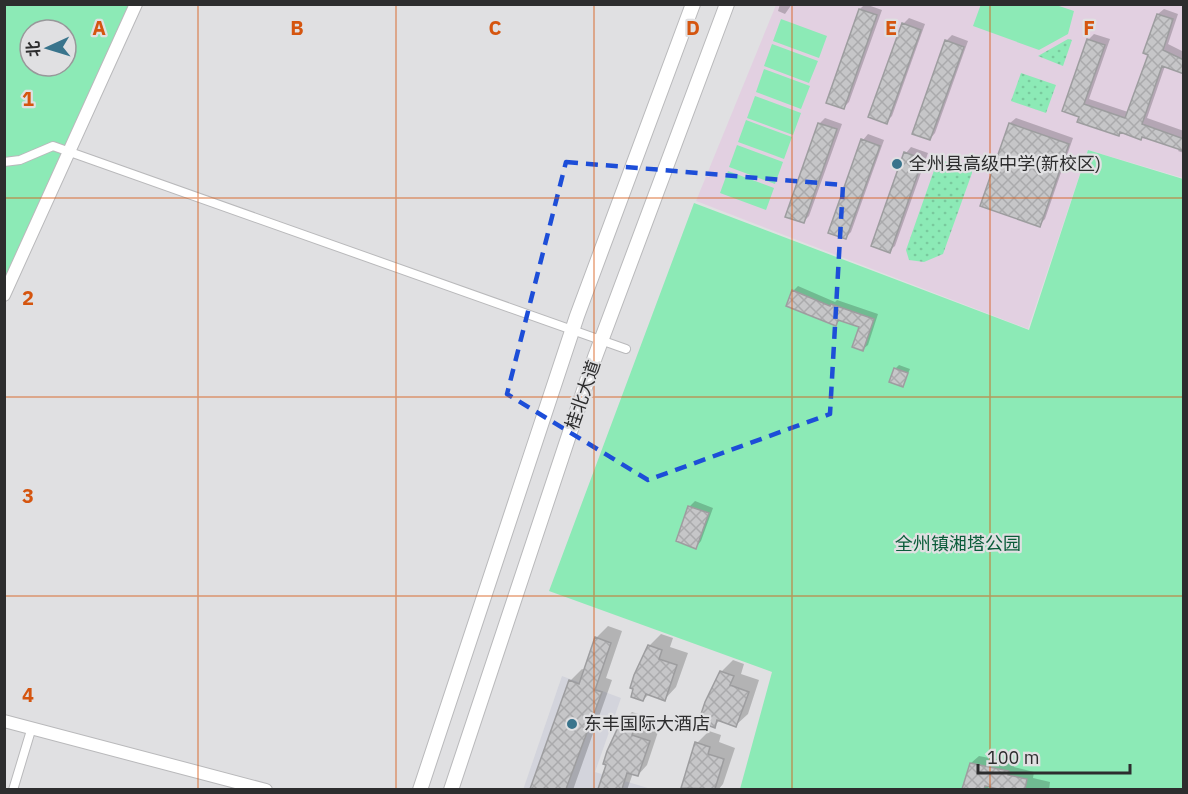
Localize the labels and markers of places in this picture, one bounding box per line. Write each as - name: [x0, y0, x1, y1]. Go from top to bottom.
- place label: 全州县高级中学(新校区): [909, 152, 1101, 175]
- marker: 全州县高级中学(新校区): [890, 157, 904, 171]
- place label: 东丰国际大酒店: [584, 712, 710, 735]
- marker: 东丰国际大酒店: [565, 717, 579, 731]

